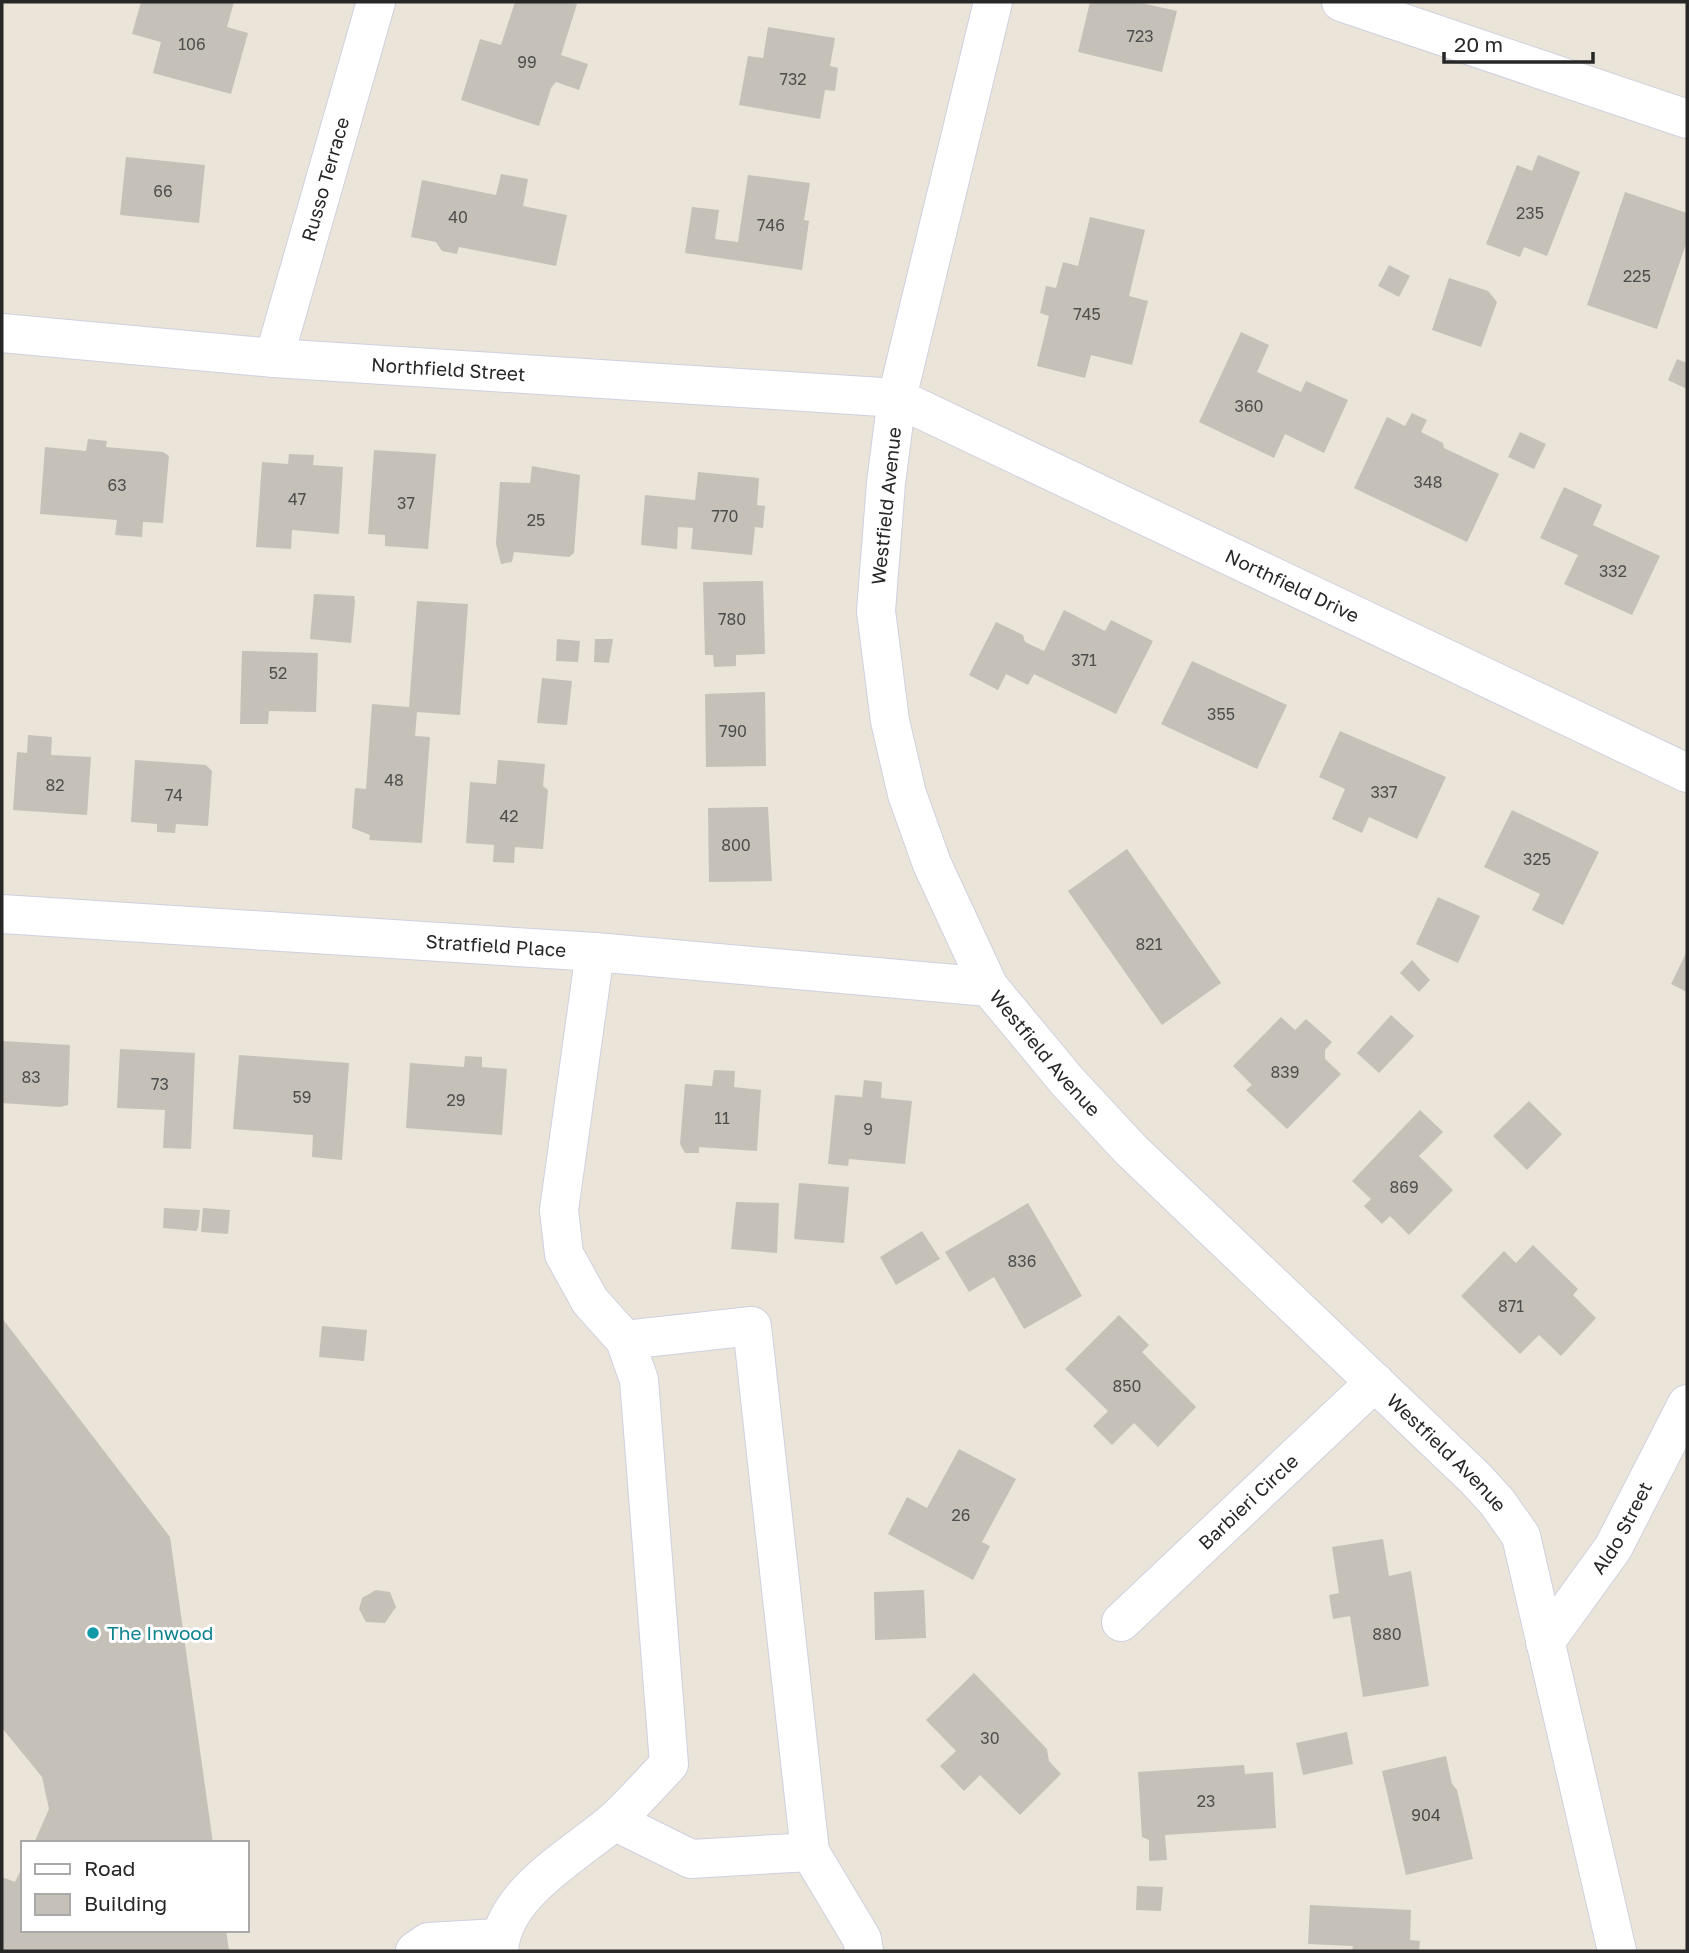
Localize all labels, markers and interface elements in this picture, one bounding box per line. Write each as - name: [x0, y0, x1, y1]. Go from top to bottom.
- scale bar: [1444, 21, 1593, 65]
- house number: 723: [1126, 26, 1154, 46]
- text: 20 m: [1454, 31, 1503, 57]
- house number: 106: [178, 34, 206, 54]
- house number: 99: [517, 52, 537, 72]
- house number: 732: [779, 69, 807, 89]
- street label: Russo Terrace: [296, 114, 353, 244]
- house number: 66: [153, 181, 173, 201]
- house number: 235: [1516, 203, 1544, 223]
- house number: 40: [448, 207, 468, 227]
- house number: 746: [757, 215, 785, 235]
- house number: 225: [1623, 266, 1651, 286]
- house number: 745: [1073, 304, 1101, 324]
- street label: Northfield Street: [371, 352, 526, 385]
- house number: 360: [1235, 396, 1263, 416]
- street label: Westfield Avenue: [866, 426, 905, 586]
- house number: 348: [1414, 472, 1442, 492]
- house number: 63: [107, 475, 127, 495]
- house number: 47: [288, 489, 306, 509]
- house number: 37: [397, 493, 415, 513]
- house number: 770: [712, 506, 738, 526]
- house number: 25: [527, 510, 545, 530]
- street label: Northfield Drive: [1222, 544, 1363, 627]
- house number: 332: [1599, 561, 1627, 581]
- house number: 780: [718, 609, 746, 629]
- house number: 371: [1071, 650, 1097, 670]
- house number: 52: [269, 663, 287, 683]
- house number: 355: [1207, 704, 1235, 724]
- house number: 790: [719, 721, 747, 741]
- house number: 48: [384, 770, 404, 790]
- house number: 82: [45, 775, 65, 795]
- house number: 337: [1370, 782, 1398, 802]
- house number: 74: [165, 785, 183, 805]
- house number: 42: [499, 806, 519, 826]
- house number: 800: [721, 835, 751, 855]
- house number: 325: [1523, 849, 1551, 869]
- street label: Stratfield Place: [425, 929, 567, 961]
- house number: 821: [1136, 934, 1163, 954]
- street label: Westfield Avenue: [985, 985, 1106, 1121]
- house number: 839: [1271, 1062, 1299, 1082]
- house number: 83: [21, 1067, 41, 1087]
- house number: 73: [151, 1074, 169, 1094]
- house number: 59: [293, 1087, 311, 1107]
- house number: 29: [447, 1090, 465, 1110]
- house number: 11: [714, 1108, 730, 1128]
- house number: 9: [863, 1119, 873, 1139]
- house number: 869: [1389, 1177, 1419, 1197]
- house number: 836: [1008, 1251, 1036, 1271]
- house number: 871: [1498, 1296, 1524, 1316]
- house number: 850: [1113, 1376, 1141, 1396]
- street label: Westfield Avenue: [1383, 1388, 1512, 1516]
- street label: Barbieri Circle: [1193, 1449, 1302, 1554]
- street label: Aldo Street: [1586, 1477, 1656, 1578]
- house number: 26: [952, 1505, 970, 1525]
- place label: The Inwood: [107, 1621, 213, 1644]
- house number: 880: [1372, 1624, 1402, 1644]
- marker: The Inwood: [85, 1625, 101, 1641]
- house number: 30: [980, 1728, 1000, 1748]
- house number: 23: [1197, 1791, 1215, 1811]
- house number: 904: [1411, 1805, 1441, 1825]
- legend: [21, 1841, 248, 1932]
- text: Road: [84, 1855, 135, 1881]
- text: Building: [84, 1890, 167, 1916]

